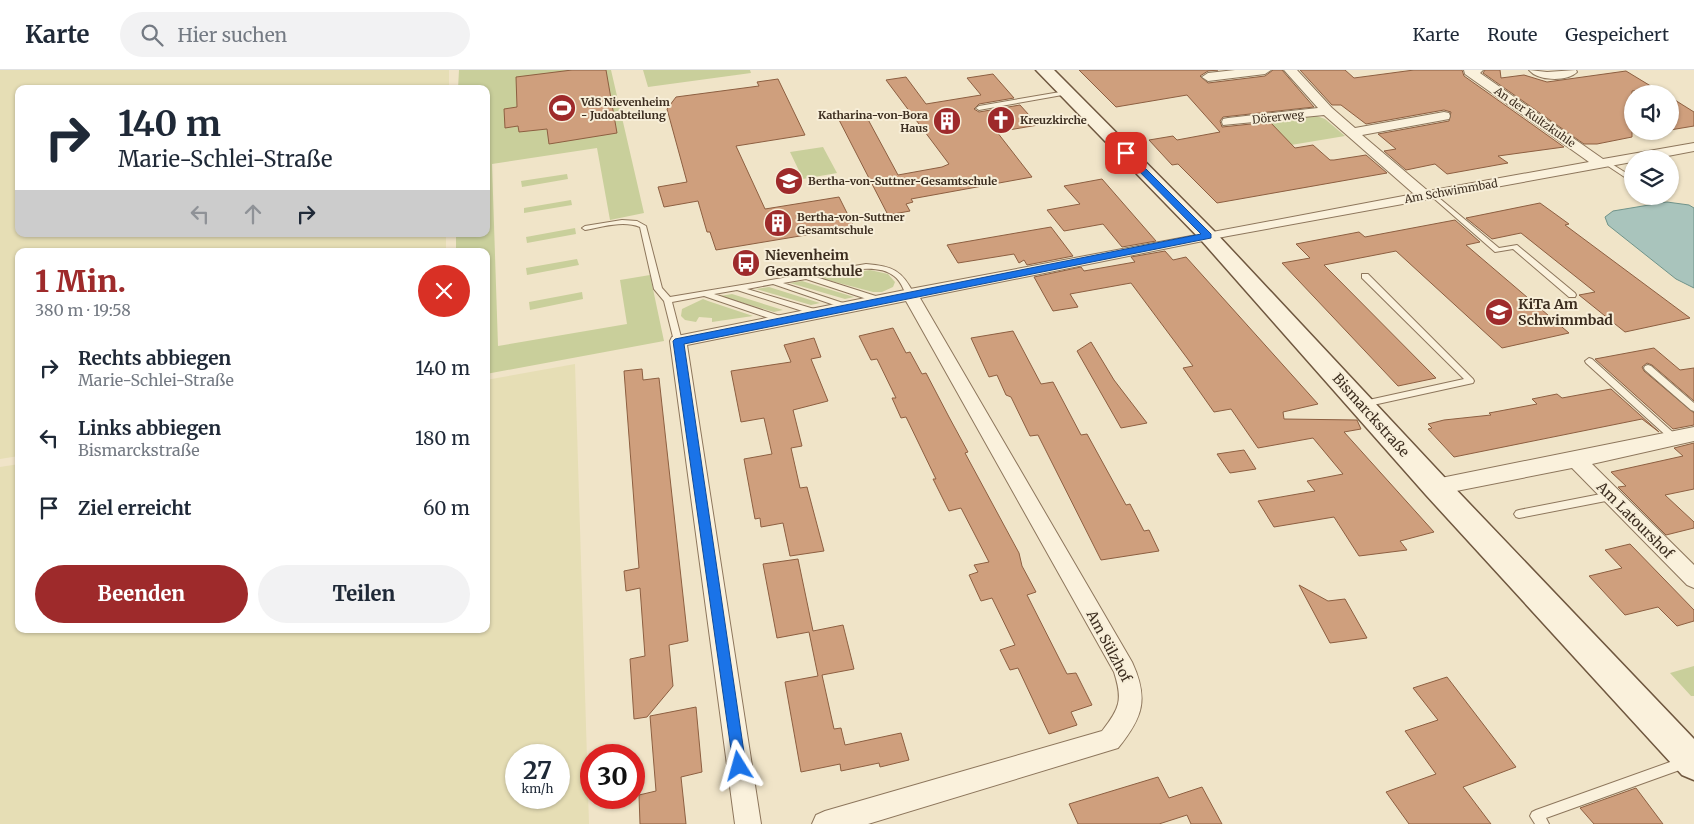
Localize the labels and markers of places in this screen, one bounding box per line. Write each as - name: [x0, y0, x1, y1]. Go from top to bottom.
- sports icon: VdS Nievenheim - Judoabteilung: [547, 93, 577, 123]
- place label: VdS Nievenheim - Judoabteilung: [580, 95, 670, 122]
- church icon: Kreuzkirche: [986, 105, 1016, 135]
- building icon: Katharina-von-Bora Haus: [932, 106, 962, 136]
- place label: Katharina-von-Bora Haus: [818, 108, 928, 135]
- place label: Kreuzkirche: [1020, 113, 1087, 127]
- pin: [1105, 132, 1147, 174]
- school or university icon: Bertha-von-Suttner-Gesamtschule: [774, 166, 804, 196]
- place label: Bertha-von-Suttner-Gesamtschule: [808, 174, 997, 188]
- building icon: Bertha-von-Suttner Gesamtschule: [763, 208, 793, 238]
- place label: Bertha-von-Suttner Gesamtschule: [797, 210, 905, 237]
- place label: Nievenheim Gesamtschule: [765, 246, 863, 280]
- bus stop icon: Nievenheim Gesamtschule: [731, 248, 761, 278]
- place label: KiTa Am Schwimmbad: [1518, 295, 1613, 329]
- school or university icon: KiTa Am Schwimmbad: [1484, 297, 1514, 327]

